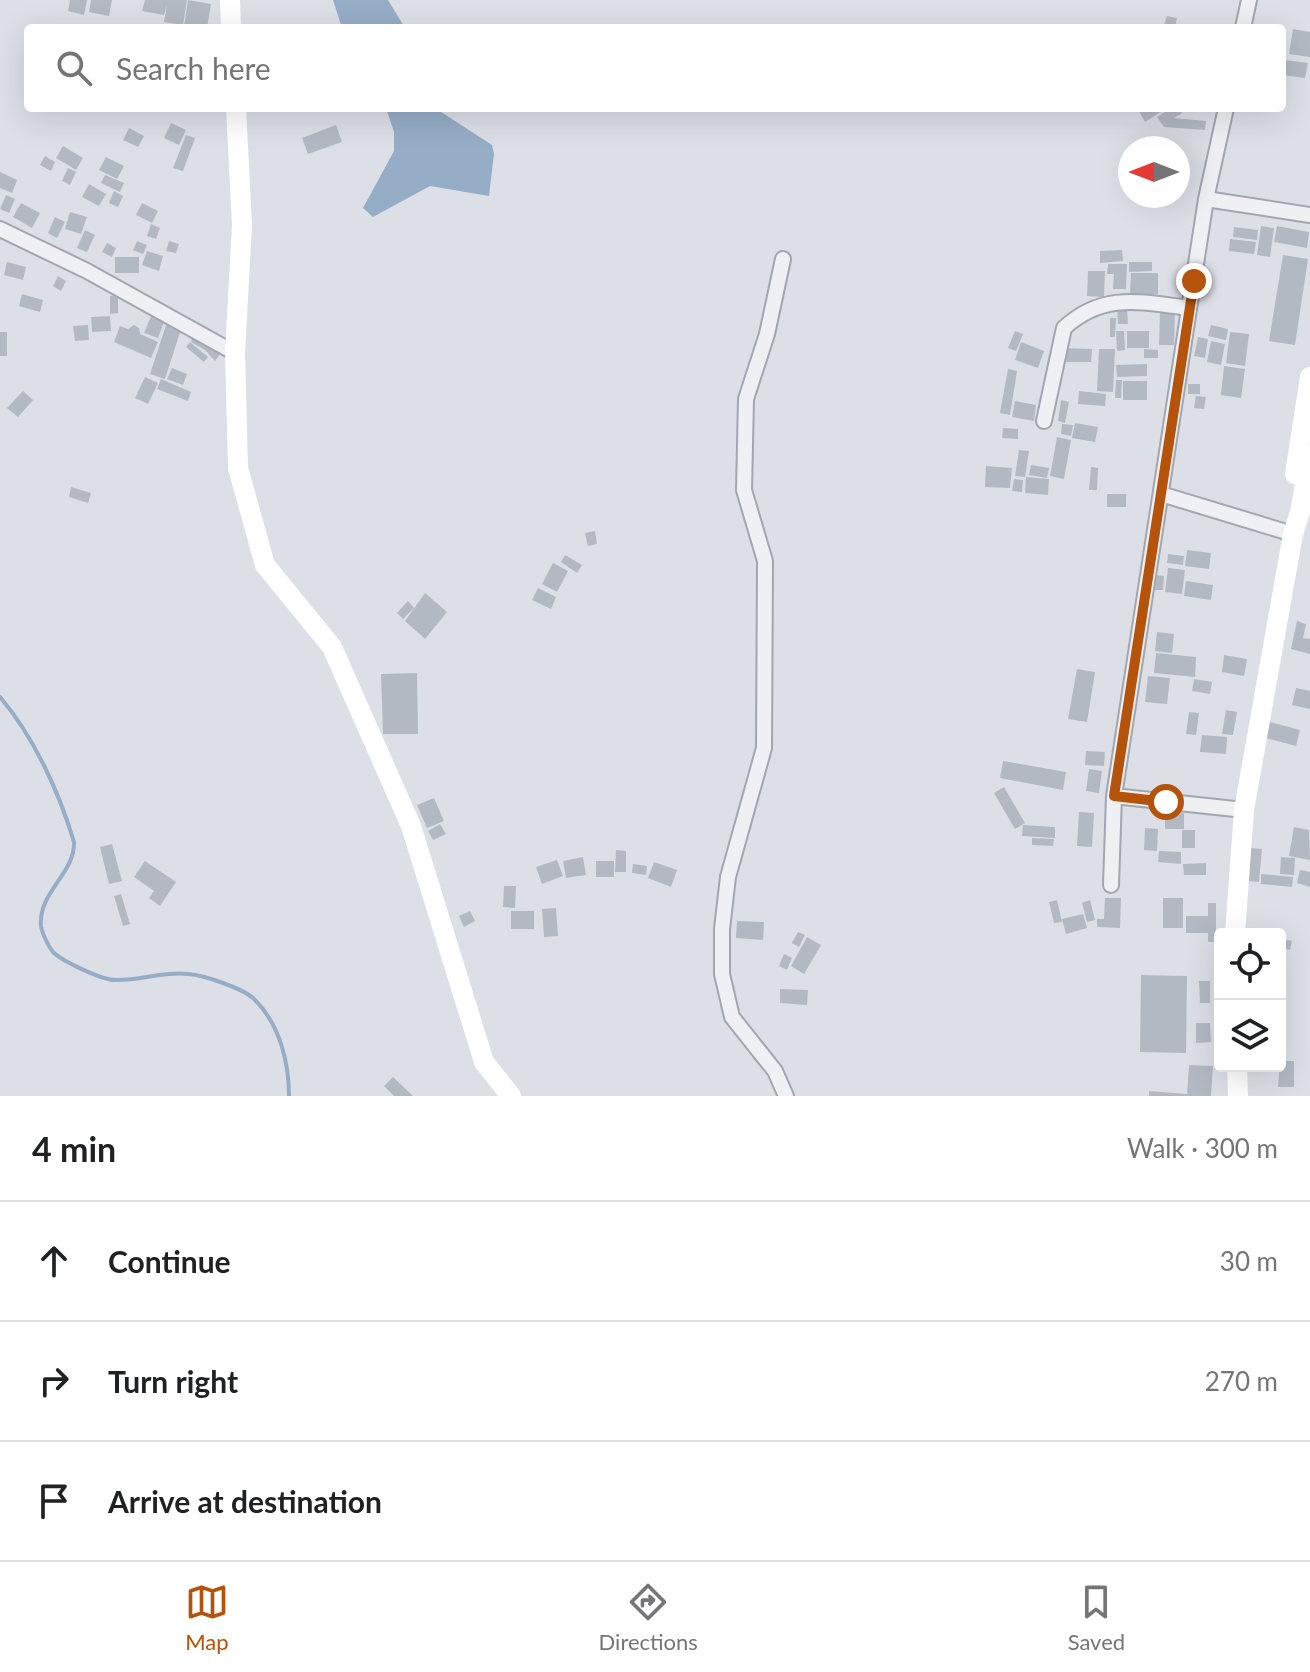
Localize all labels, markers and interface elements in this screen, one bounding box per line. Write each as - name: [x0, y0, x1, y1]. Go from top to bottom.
- search box: [24, 24, 1286, 112]
- icon: search: [52, 46, 96, 90]
- text: Search here: [116, 50, 271, 86]
- north arrow: [1118, 136, 1190, 208]
- route end: [1176, 263, 1212, 299]
- route start: [1148, 784, 1184, 820]
- map controls: [1214, 928, 1286, 1072]
- button: locate: [1214, 928, 1286, 1000]
- button: layers: [1214, 1000, 1286, 1072]
- text: 4 min: [32, 1128, 116, 1169]
- text: Walk · 300 m: [1127, 1132, 1278, 1164]
- icon: ahead: [32, 1239, 76, 1283]
- text: Continue: [108, 1243, 231, 1279]
- text: 30 m: [1220, 1245, 1278, 1277]
- icon: right: [32, 1359, 76, 1403]
- text: Turn right: [108, 1363, 238, 1399]
- text: 270 m: [1205, 1365, 1278, 1397]
- icon: arrive: [32, 1479, 76, 1523]
- text: Arrive at destination: [108, 1483, 382, 1519]
- tab: Map: [185, 1580, 229, 1655]
- tab: Directions: [599, 1580, 698, 1655]
- tab: Saved: [1068, 1580, 1125, 1655]

